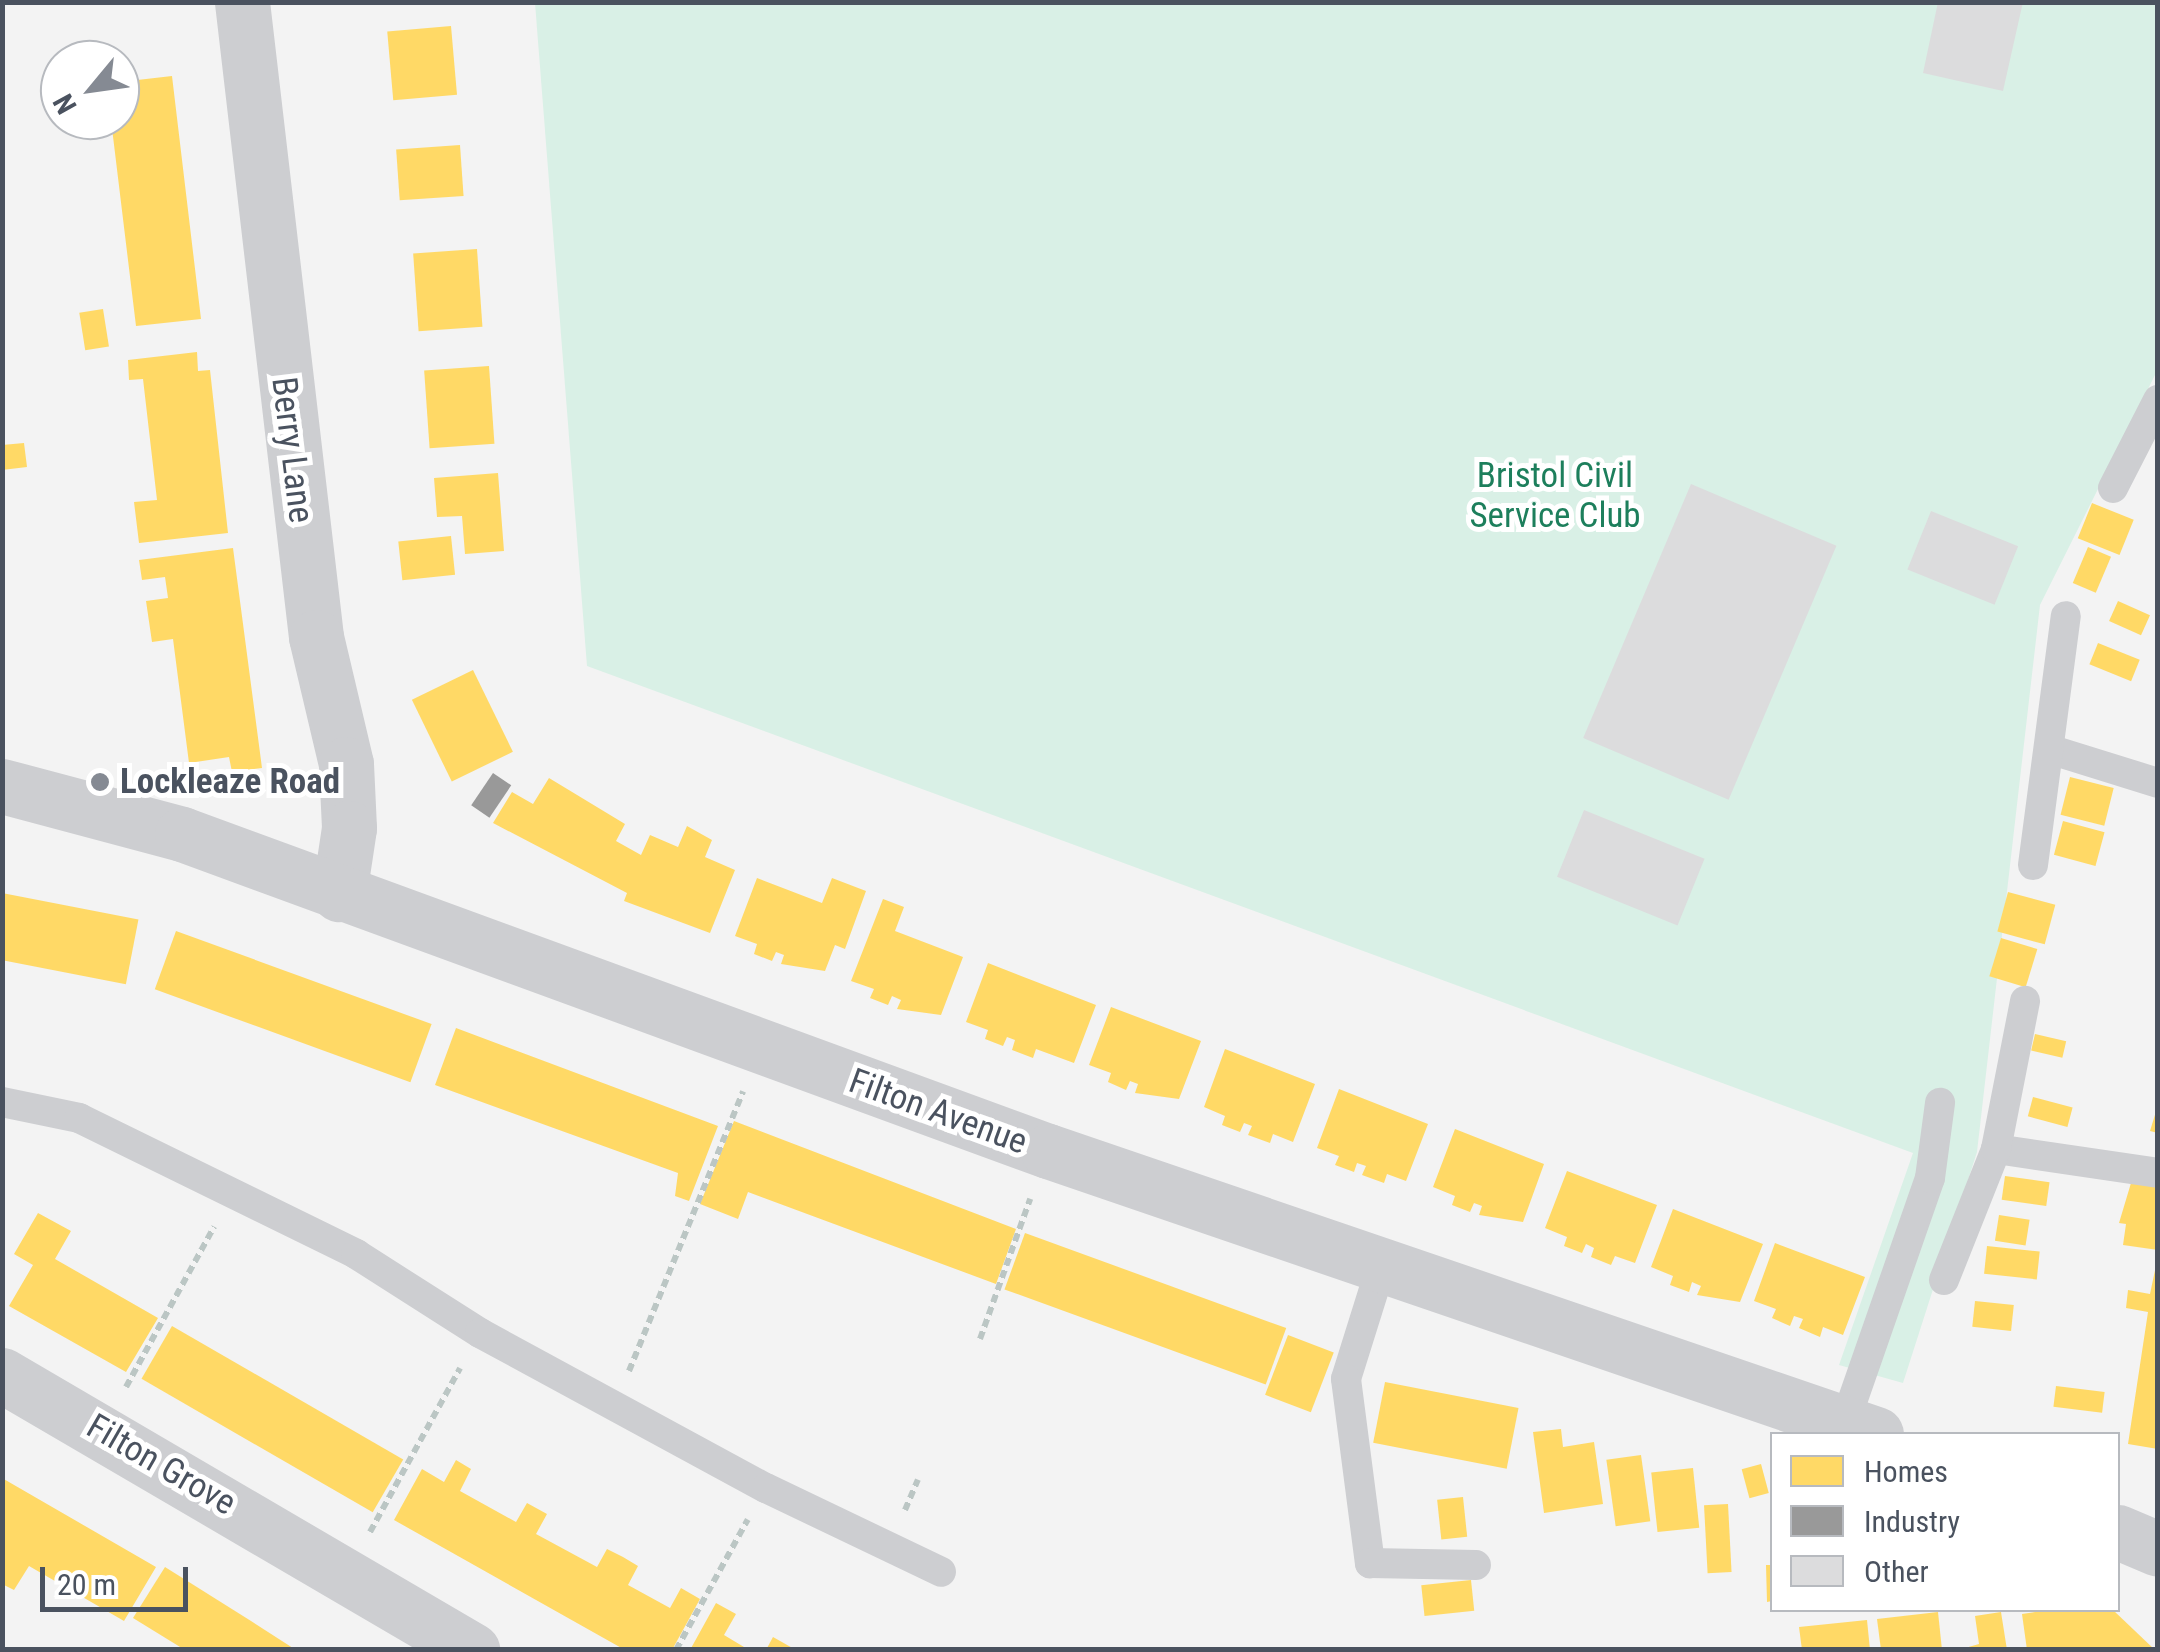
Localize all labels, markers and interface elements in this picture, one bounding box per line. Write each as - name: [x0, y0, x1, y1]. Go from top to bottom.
- north arrow: [40, 40, 140, 140]
- text: N: [46, 88, 84, 119]
- street label: Berry Lane: [262, 375, 322, 525]
- park label: Bristol Civil Service Club: [1469, 455, 1641, 537]
- place label: Lockleaze Road: [120, 761, 340, 803]
- marker: Lockleaze Road: [89, 771, 111, 793]
- street label: Filton Avenue: [843, 1060, 1033, 1164]
- street label: Filton Grove: [79, 1406, 243, 1524]
- legend: [1770, 1432, 2120, 1612]
- text: Homes: [1864, 1454, 1948, 1489]
- text: Industry: [1864, 1504, 1960, 1539]
- scale bar: [45, 1547, 192, 1609]
- text: Other: [1864, 1554, 1929, 1589]
- text: 20 m: [57, 1567, 116, 1602]

